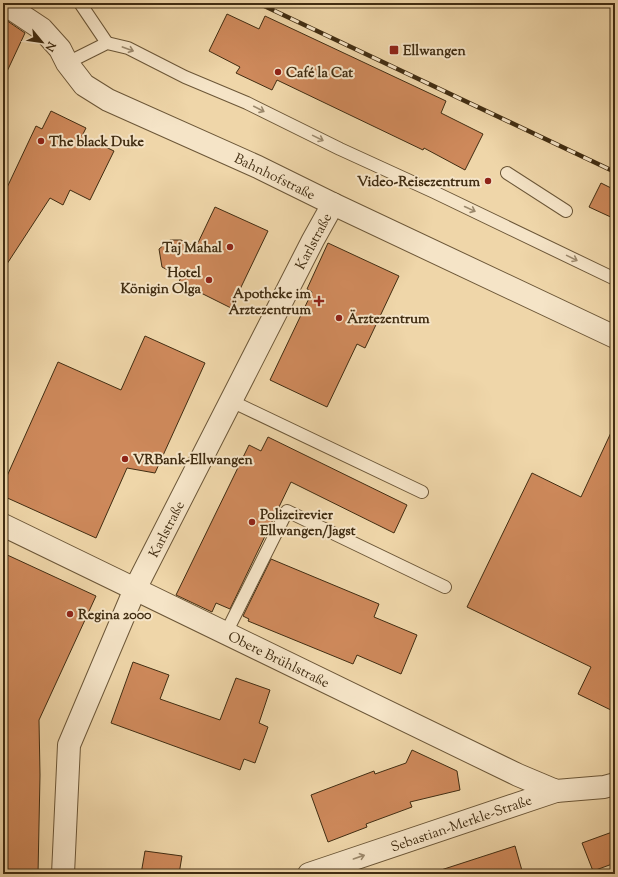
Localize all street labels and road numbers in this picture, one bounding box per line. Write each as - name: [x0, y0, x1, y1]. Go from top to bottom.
- street label: Bahnhofstraße: [230, 149, 318, 206]
- street label: Karlstraße: [292, 210, 338, 274]
- street label: Karlstraße: [145, 498, 191, 562]
- street label: Obere Brühlstraße: [224, 627, 332, 694]
- street label: Sebastian-Merkle-Straße: [388, 791, 535, 858]

